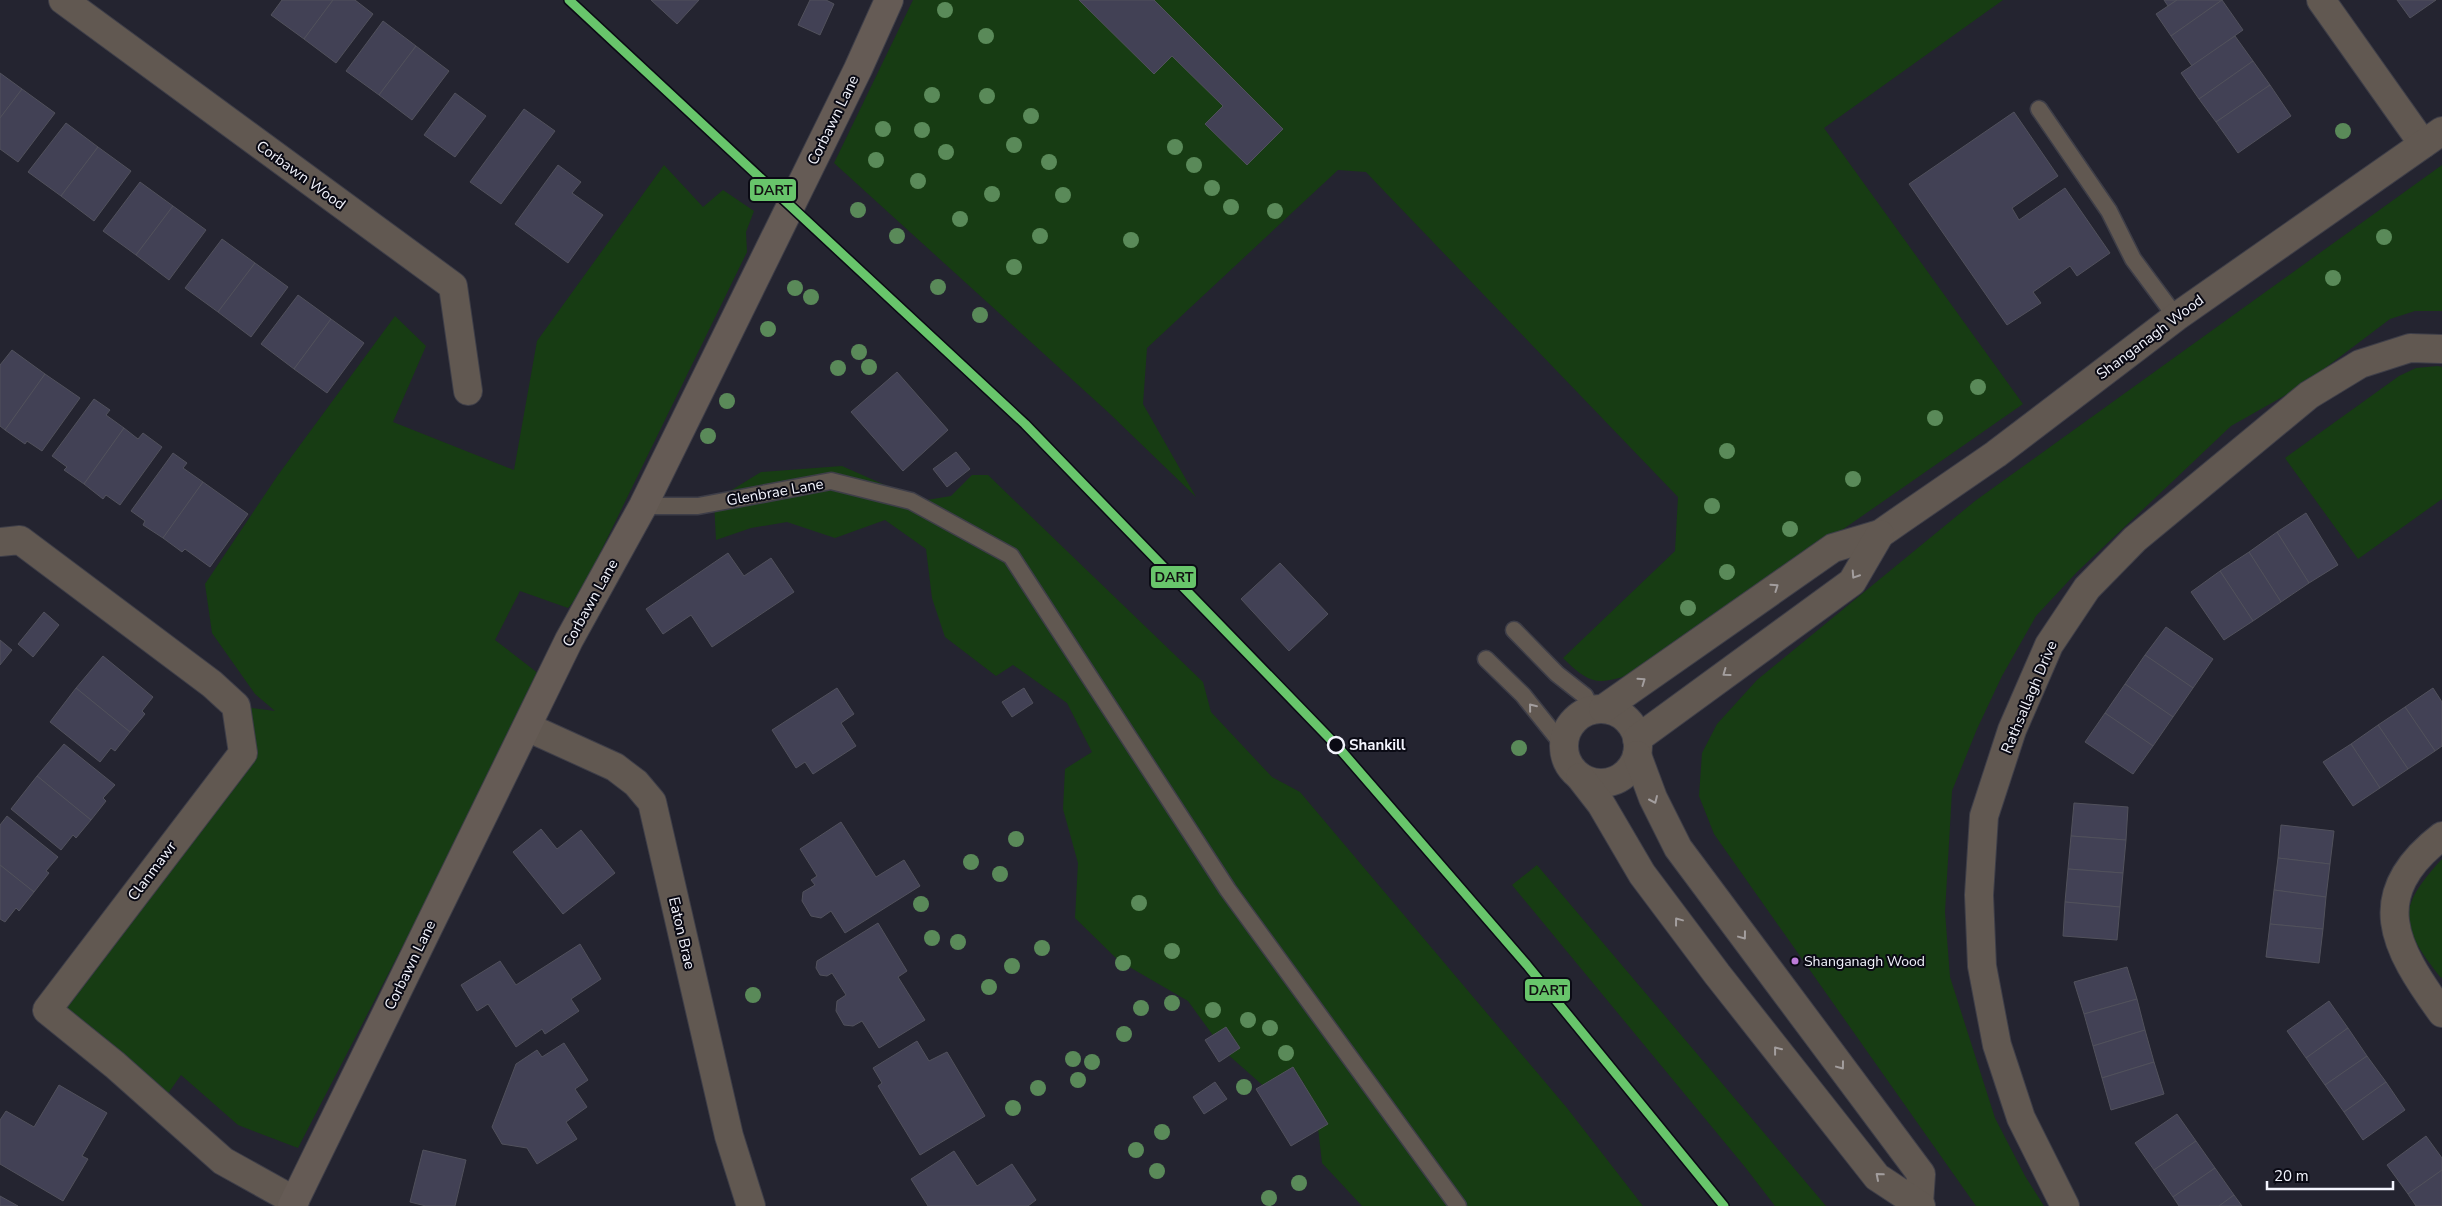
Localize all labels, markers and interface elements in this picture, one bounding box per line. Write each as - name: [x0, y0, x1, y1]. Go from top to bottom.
- street label: Corbawn Lane: [803, 72, 863, 168]
- street label: Corbawn Wood: [252, 136, 350, 214]
- line badge: DART: [749, 178, 797, 202]
- text: DART: [754, 181, 793, 200]
- street label: Shanganagh Wood: [2092, 290, 2208, 384]
- street label: Glenbrae Lane: [725, 474, 825, 510]
- street label: Corbawn Lane: [558, 556, 622, 650]
- line badge: DART: [1150, 565, 1197, 589]
- text: DART: [1155, 568, 1194, 587]
- one-way arrow: [1852, 570, 1861, 579]
- one-way arrow: [1769, 584, 1779, 593]
- street label: Rathsallagh Drive: [1996, 638, 2062, 756]
- one-way arrow: [1723, 668, 1732, 676]
- one-way arrow: [1637, 678, 1646, 687]
- one-way arrow: [1530, 704, 1538, 713]
- place label: Shankill: [1349, 735, 1406, 755]
- marker: Shankill: [1327, 736, 1345, 754]
- one-way arrow: [1648, 795, 1659, 804]
- street label: Clanmawr: [123, 837, 181, 905]
- street label: Eaton Brae: [664, 895, 700, 971]
- street label: Corbawn Lane: [380, 917, 440, 1013]
- one-way arrow: [1675, 917, 1684, 927]
- one-way arrow: [1738, 930, 1746, 939]
- place label: Shanganagh Wood: [1804, 952, 1925, 971]
- marker: Shanganagh Wood: [1790, 956, 1800, 966]
- line badge: DART: [1524, 978, 1571, 1002]
- text: DART: [1529, 981, 1568, 1000]
- one-way arrow: [1774, 1046, 1783, 1056]
- one-way arrow: [1835, 1060, 1843, 1069]
- scale bar: [2267, 1158, 2393, 1190]
- text: 20 m: [2274, 1166, 2309, 1186]
- one-way arrow: [1875, 1173, 1884, 1182]

